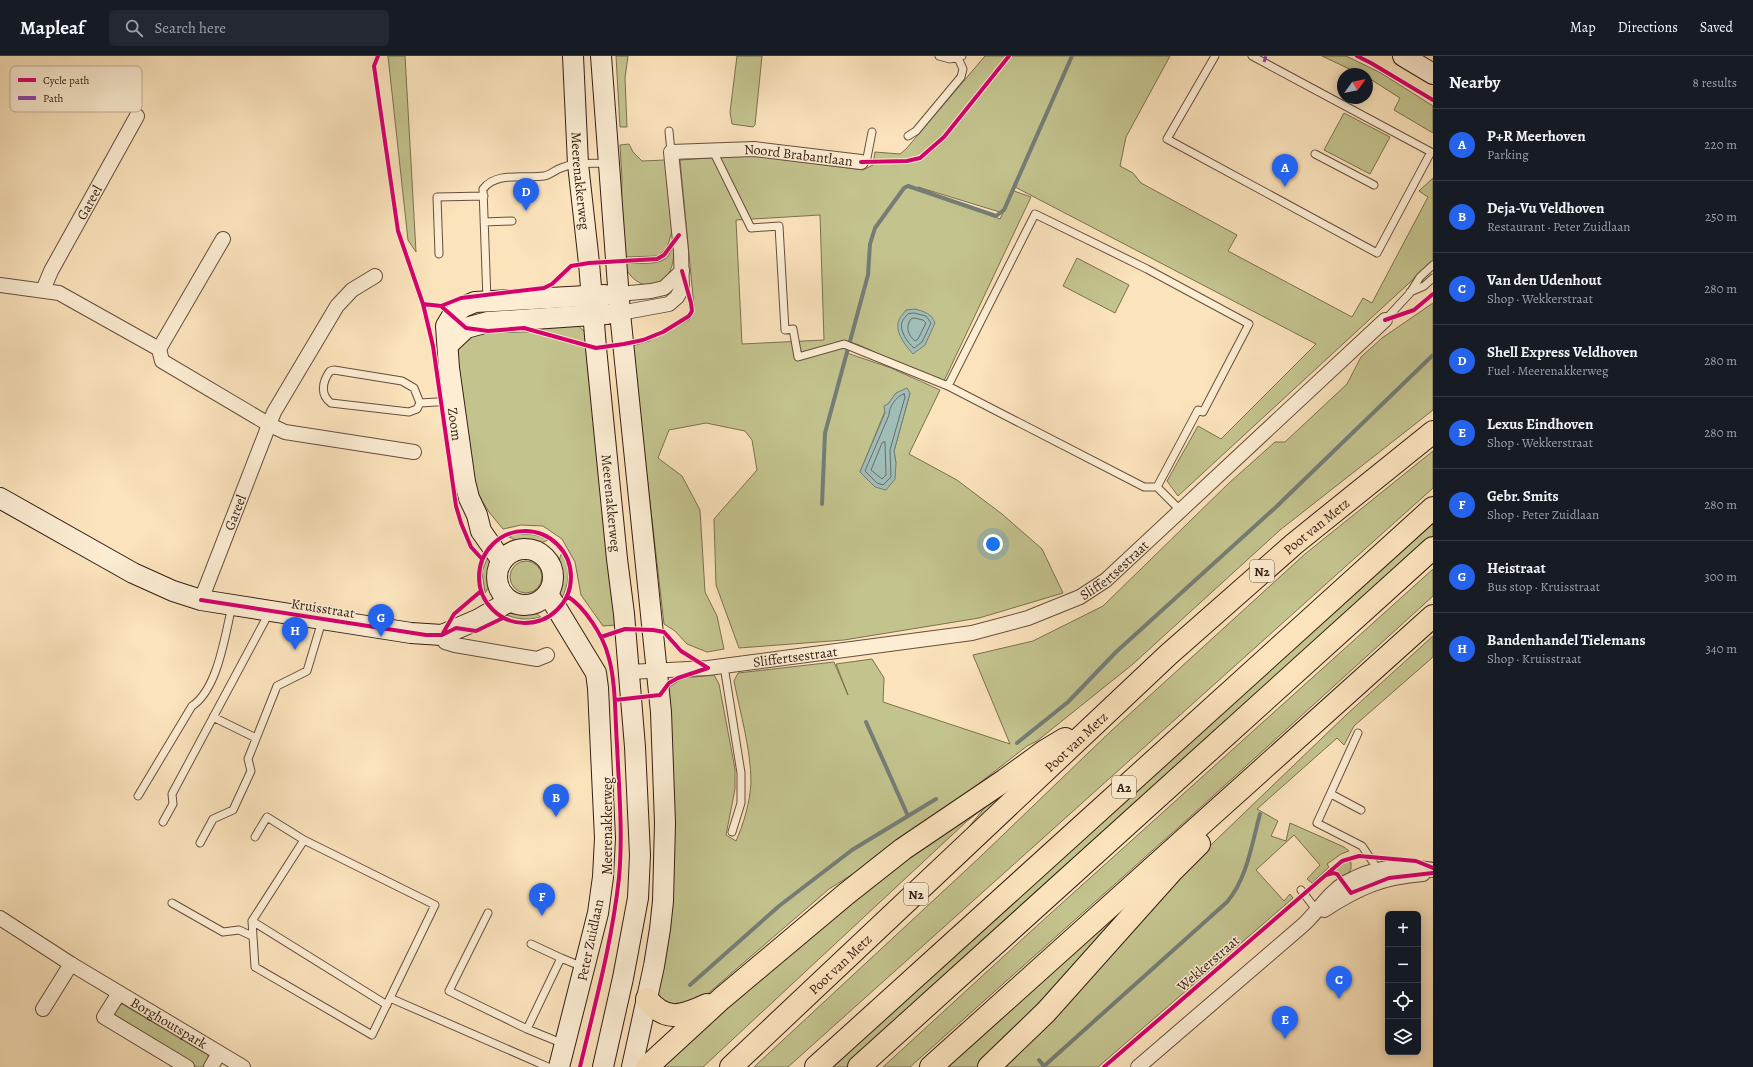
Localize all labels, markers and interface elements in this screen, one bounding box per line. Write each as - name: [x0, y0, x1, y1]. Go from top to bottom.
- search box: [109, 10, 389, 46]
- text: Mapleaf: [20, 15, 85, 41]
- icon: search: [123, 17, 145, 39]
- text: Search here: [155, 18, 226, 38]
- text: Map: [1570, 18, 1596, 37]
- text: Directions: [1618, 18, 1678, 37]
- text: Saved: [1700, 18, 1733, 37]
- legend: [10, 66, 142, 112]
- north arrow: [1337, 68, 1373, 104]
- text: Nearby: [1449, 71, 1500, 94]
- text: Cycle path: [43, 73, 90, 88]
- text: 8 results: [1693, 74, 1737, 91]
- text: Path: [43, 91, 64, 106]
- text: P+R Meerhoven: [1487, 126, 1586, 146]
- street label: Meerenakkerweg: [567, 131, 594, 231]
- text: A: [1458, 136, 1466, 153]
- text: 220 m: [1704, 136, 1737, 153]
- street label: Noord Brabantlaan: [744, 140, 854, 171]
- text: Parking: [1487, 146, 1529, 163]
- pin: A: [1272, 154, 1298, 187]
- pin: D: [513, 178, 539, 211]
- street label: Gareel: [72, 181, 107, 223]
- text: Deja-Vu Veldhoven: [1487, 198, 1604, 218]
- text: B: [1458, 208, 1466, 225]
- text: 250 m: [1705, 208, 1737, 225]
- text: Restaurant · Peter Zuidlaan: [1487, 218, 1630, 235]
- text: Van den Udenhout: [1487, 270, 1602, 290]
- text: C: [1458, 280, 1466, 297]
- text: 280 m: [1704, 280, 1737, 297]
- text: Shop · Wekkerstraat: [1487, 290, 1593, 307]
- text: Shell Express Veldhoven: [1487, 342, 1638, 362]
- text: D: [1457, 352, 1467, 369]
- text: 280 m: [1704, 352, 1737, 369]
- text: Fuel · Meerenakkerweg: [1487, 362, 1609, 379]
- street label: Zoom: [443, 406, 466, 442]
- text: Lexus Eindhoven: [1487, 414, 1593, 434]
- text: E: [1458, 424, 1466, 441]
- text: 280 m: [1704, 424, 1737, 441]
- text: Shop · Wekkerstraat: [1487, 434, 1593, 451]
- street label: Meerenakkerweg: [597, 453, 625, 553]
- text: Gebr. Smits: [1487, 486, 1559, 506]
- street label: Gareel: [220, 491, 251, 533]
- street label: Poot van Metz: [1279, 494, 1354, 559]
- text: F: [1459, 496, 1465, 513]
- text: 280 m: [1704, 496, 1737, 513]
- text: Shop · Peter Zuidlaan: [1487, 506, 1599, 523]
- your location: [983, 534, 1003, 554]
- street label: Sliffertsestraat: [1076, 536, 1153, 605]
- text: Heistraat: [1487, 558, 1546, 578]
- road number: N2: [1250, 560, 1274, 582]
- text: G: [1458, 568, 1466, 585]
- text: 300 m: [1704, 568, 1737, 585]
- text: Bus stop · Kruisstraat: [1487, 578, 1600, 595]
- street label: Kruisstraat: [290, 594, 357, 623]
- pin: G: [368, 604, 394, 637]
- pin: H: [282, 617, 308, 650]
- text: Bandenhandel Tielemans: [1487, 630, 1646, 650]
- text: H: [1457, 640, 1467, 657]
- text: 340 m: [1705, 640, 1737, 657]
- street label: Sliffertsestraat: [752, 642, 839, 672]
- text: Shop · Kruisstraat: [1487, 650, 1582, 667]
- street label: Poot van Metz: [1040, 708, 1112, 777]
- road number: A2: [1112, 776, 1136, 798]
- street label: Meerenakkerweg: [598, 777, 617, 875]
- pin: B: [543, 784, 569, 817]
- pin: F: [529, 883, 555, 916]
- road number: N2: [904, 883, 928, 905]
- street label: Peter Zuidlaan: [573, 897, 609, 983]
- map controls: [1385, 911, 1421, 1055]
- button: +: [1385, 911, 1421, 947]
- street label: Poot van Metz: [805, 930, 876, 999]
- street label: Wekkerstraat: [1172, 931, 1244, 996]
- button: −: [1385, 947, 1421, 983]
- pin: C: [1326, 966, 1352, 999]
- button: locate: [1385, 983, 1421, 1019]
- street label: Borghoutspark: [127, 993, 211, 1054]
- pin: E: [1272, 1006, 1298, 1039]
- button: layers: [1385, 1019, 1421, 1055]

